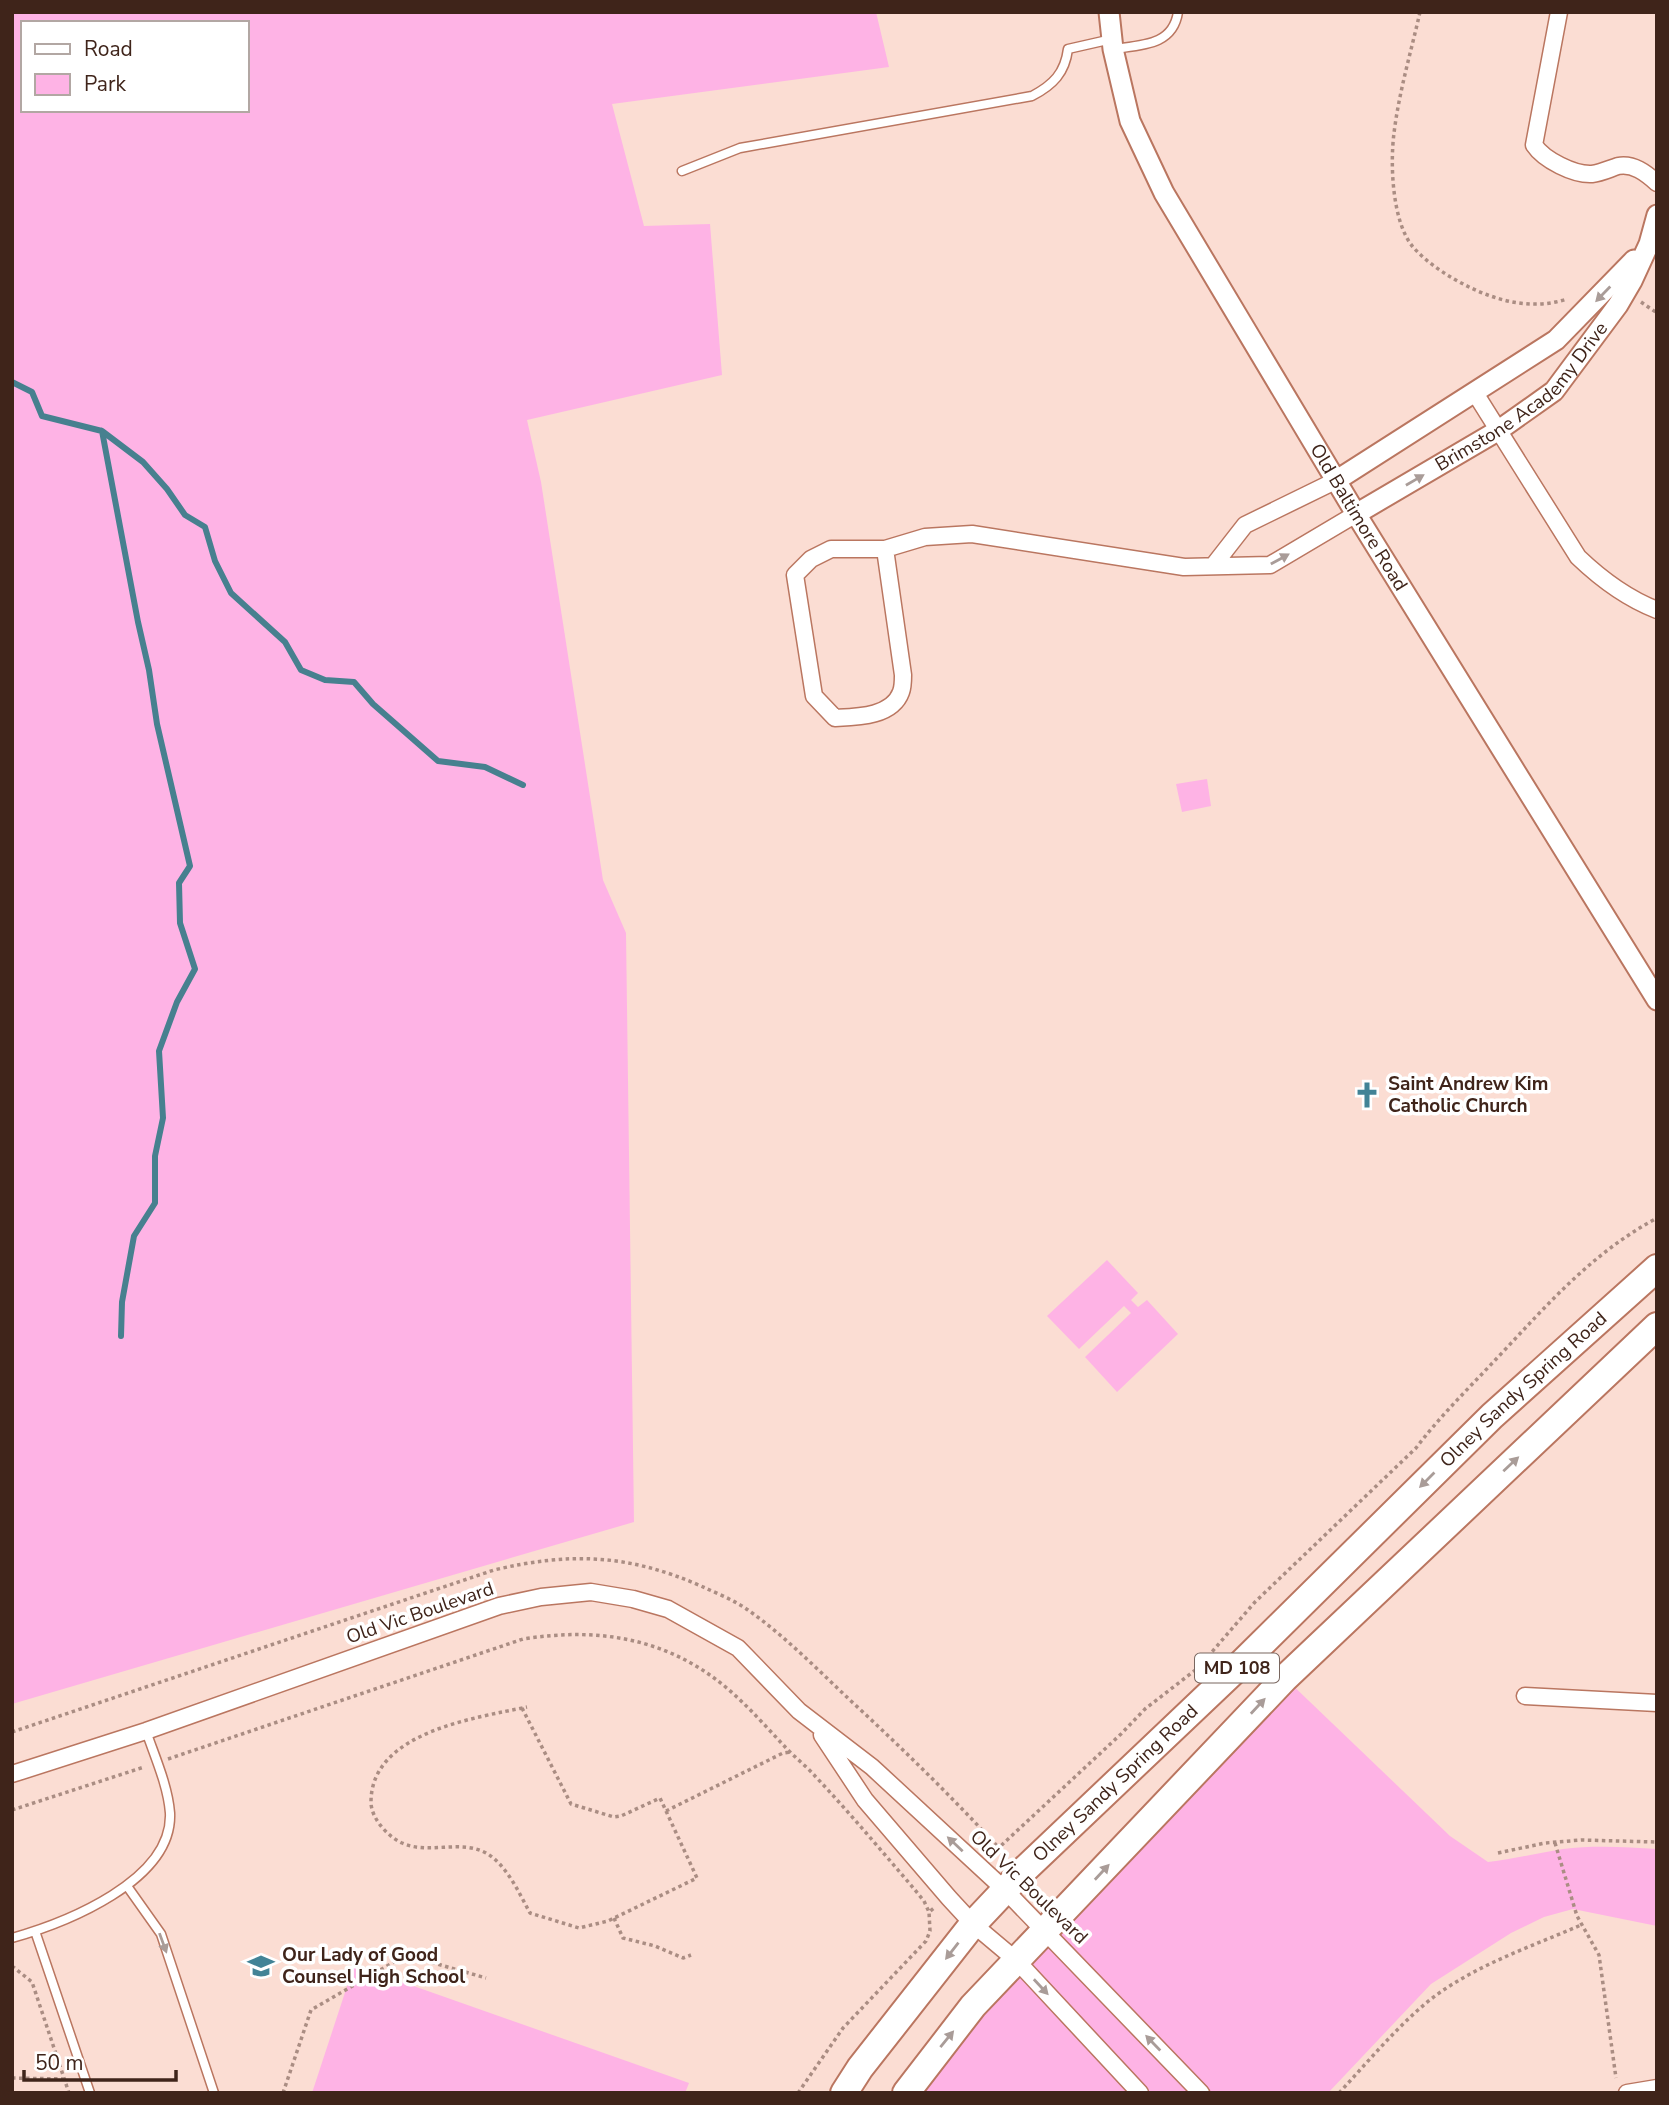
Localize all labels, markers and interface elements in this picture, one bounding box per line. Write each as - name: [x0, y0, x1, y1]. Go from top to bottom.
- legend: [21, 21, 248, 112]
- text: Road: [84, 35, 133, 63]
- text: Park: [84, 70, 126, 98]
- one-way arrow: [1595, 285, 1611, 302]
- street label: Brimstone Academy Drive: [1430, 317, 1614, 478]
- street label: Old Baltimore Road: [1304, 439, 1414, 596]
- one-way arrow: [1406, 474, 1425, 486]
- one-way arrow: [1270, 553, 1289, 565]
- place label: Saint Andrew Kim Catholic Church: [1388, 1071, 1548, 1119]
- church icon: Saint Andrew Kim Catholic Church: [1352, 1080, 1382, 1110]
- street label: Olney Sandy Spring Road: [1434, 1306, 1613, 1473]
- one-way arrow: [1502, 1457, 1519, 1473]
- one-way arrow: [1418, 1472, 1435, 1489]
- street label: Old Vic Boulevard: [343, 1576, 497, 1650]
- road number: MD 108: [1195, 1653, 1279, 1682]
- street label: Olney Sandy Spring Road: [1027, 1698, 1204, 1868]
- one-way arrow: [1250, 1698, 1267, 1715]
- street label: Old Vic Boulevard: [964, 1824, 1094, 1950]
- one-way arrow: [947, 1836, 964, 1852]
- one-way arrow: [1094, 1863, 1110, 1881]
- one-way arrow: [158, 1932, 169, 1953]
- one-way arrow: [945, 1941, 960, 1959]
- place label: Our Lady of Good Counsel High School: [282, 1942, 465, 1990]
- school or university icon: Our Lady of Good Counsel High School: [246, 1951, 276, 1981]
- one-way arrow: [1033, 1978, 1049, 1996]
- one-way arrow: [940, 2030, 955, 2048]
- one-way arrow: [1145, 2035, 1162, 2052]
- scale bar: [24, 2038, 177, 2082]
- text: 50 m: [35, 2049, 84, 2077]

